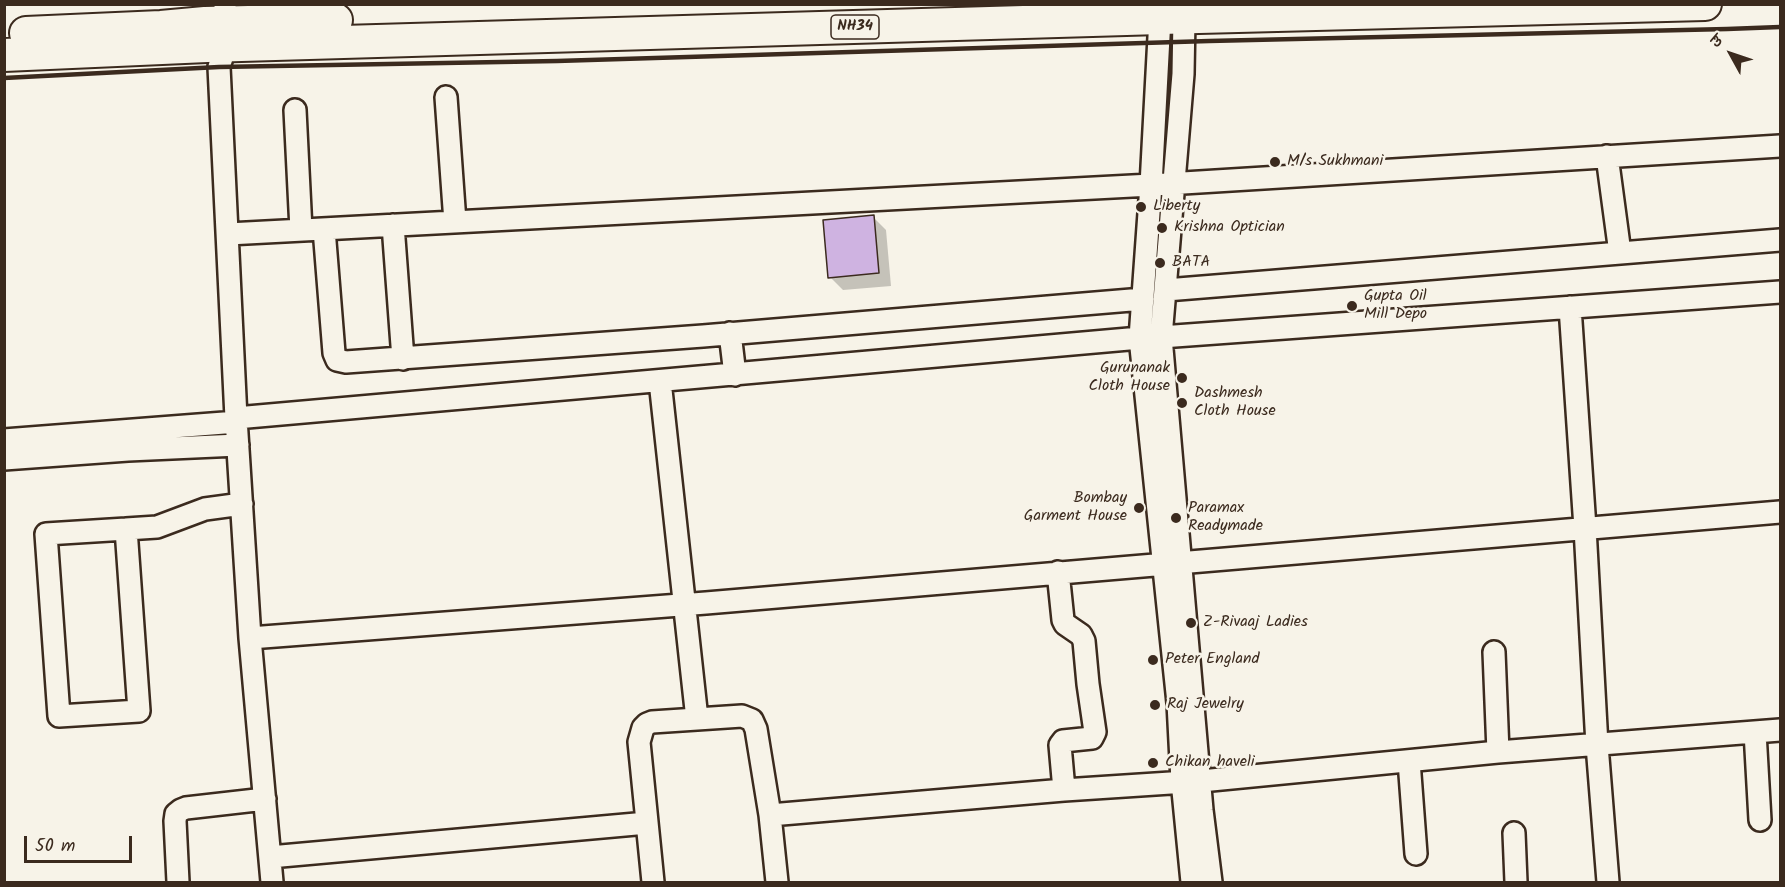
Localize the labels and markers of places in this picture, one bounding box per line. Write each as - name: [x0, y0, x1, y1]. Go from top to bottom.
- place label: M/s Sukhmani: [1287, 152, 1383, 172]
- marker: M/s Sukhmani: [1268, 155, 1282, 169]
- place label: Liberty: [1153, 197, 1200, 217]
- marker: Liberty: [1134, 200, 1148, 214]
- place label: Krishna Optician: [1174, 218, 1285, 238]
- marker: Krishna Optician: [1155, 221, 1169, 235]
- place label: BATA: [1172, 253, 1210, 273]
- marker: BATA: [1153, 256, 1167, 270]
- place label: Gupta Oil Mill Depo: [1364, 287, 1427, 325]
- marker: Gupta Oil Mill Depo: [1345, 299, 1359, 313]
- place label: Gurunanak Cloth House: [1088, 359, 1170, 397]
- marker: Gurunanak Cloth House: [1175, 371, 1189, 385]
- place label: Dashmesh Cloth House: [1194, 384, 1276, 422]
- marker: Dashmesh Cloth House: [1175, 396, 1189, 410]
- place label: Bombay Garment House: [1024, 489, 1127, 527]
- place label: Paramax Readymade: [1188, 499, 1263, 537]
- marker: Bombay Garment House: [1132, 501, 1146, 515]
- marker: Paramax Readymade: [1169, 511, 1183, 525]
- place label: Z-Rivaaj Ladies: [1203, 613, 1308, 633]
- marker: Z-Rivaaj Ladies: [1184, 616, 1198, 630]
- place label: Peter England: [1165, 650, 1259, 670]
- marker: Peter England: [1146, 653, 1160, 667]
- place label: Raj Jewelry: [1167, 695, 1244, 715]
- marker: Raj Jewelry: [1148, 698, 1162, 712]
- place label: Chikan haveli: [1165, 753, 1255, 773]
- marker: Chikan haveli: [1146, 756, 1160, 770]

